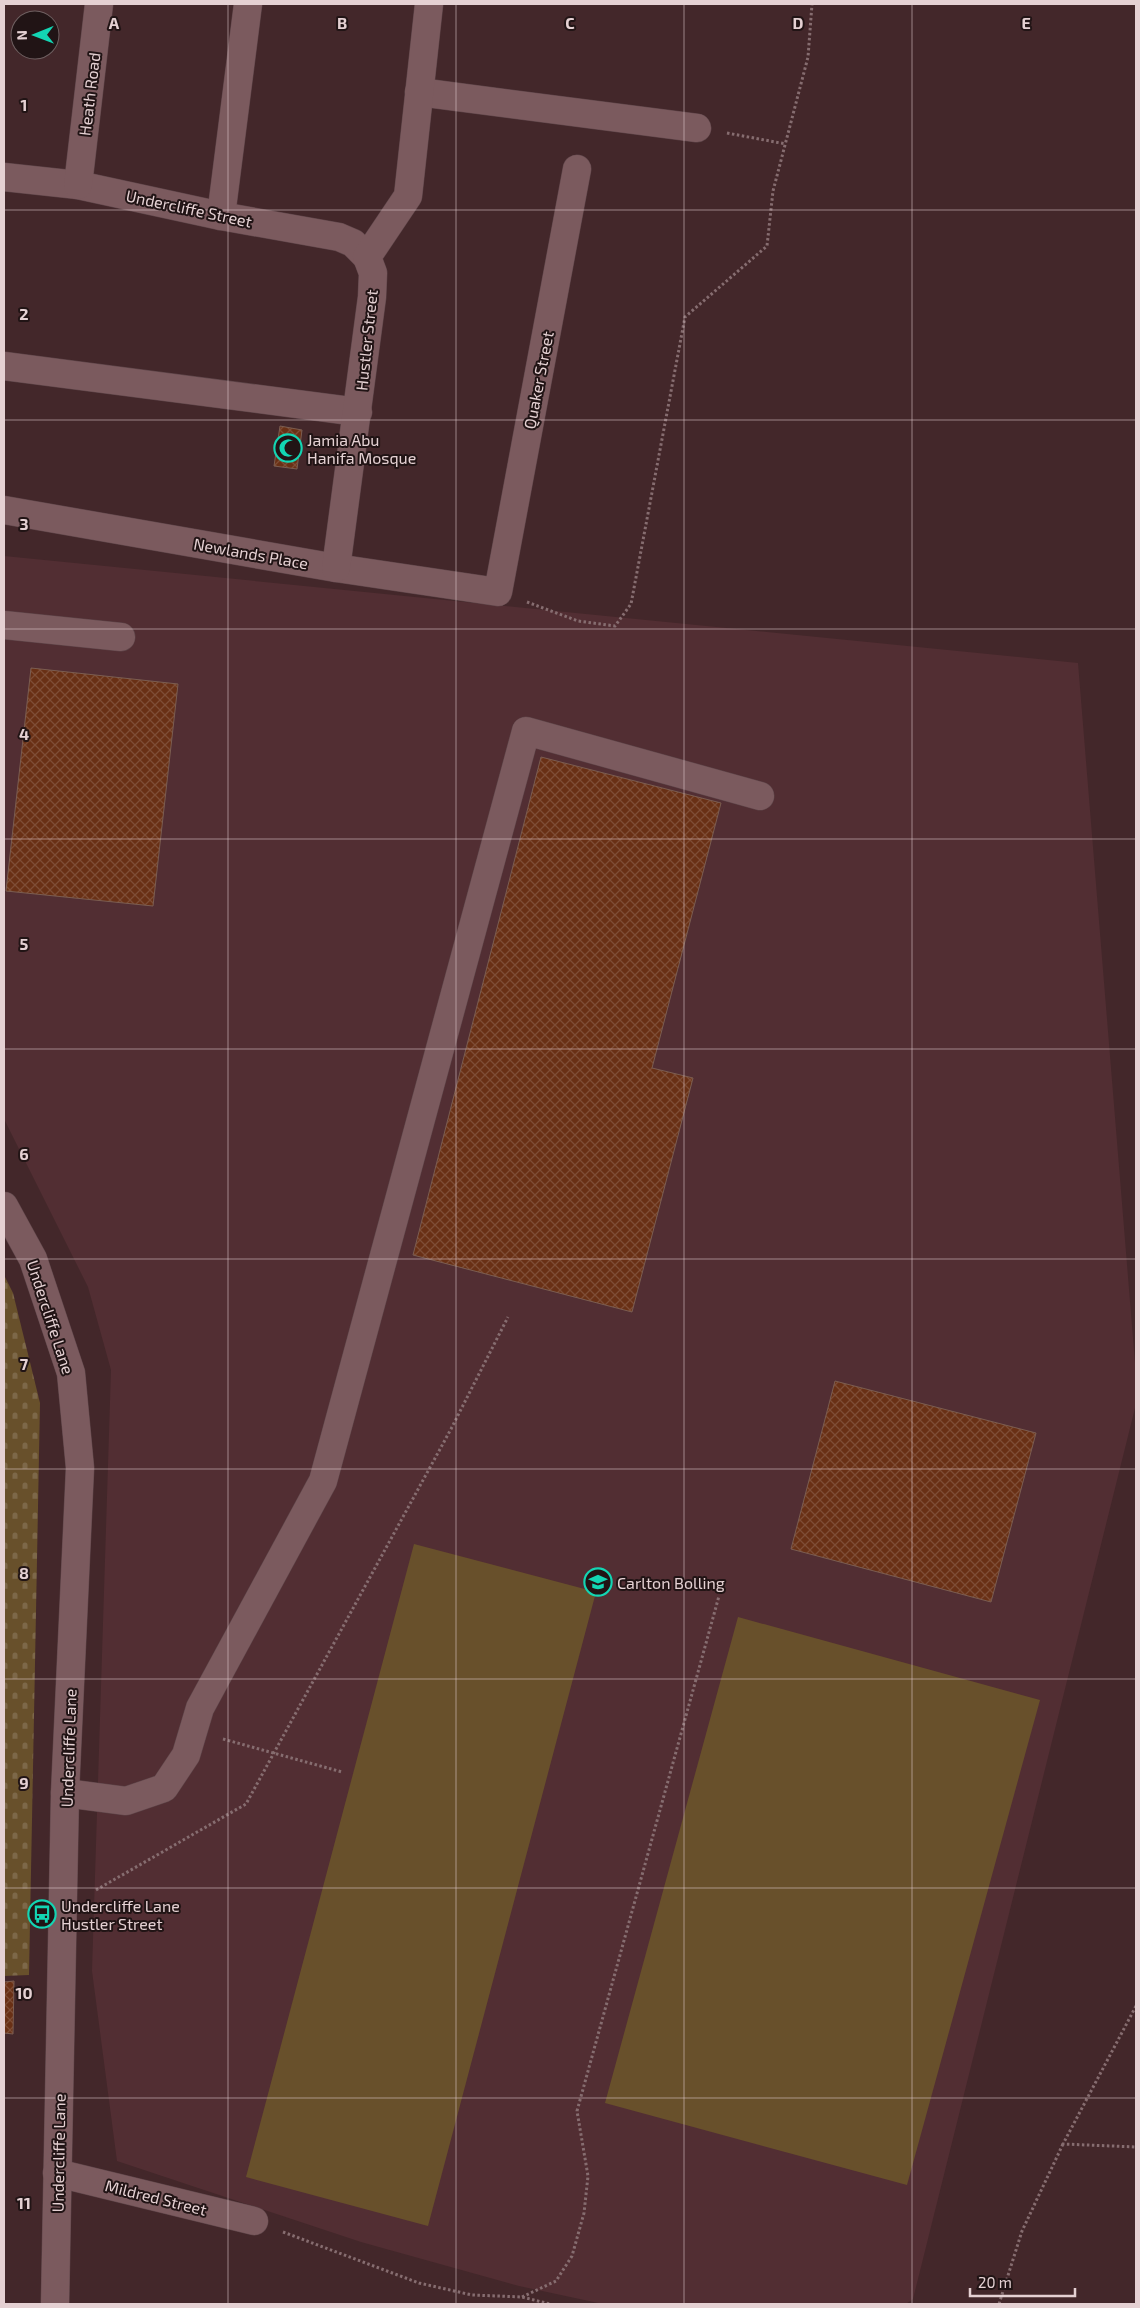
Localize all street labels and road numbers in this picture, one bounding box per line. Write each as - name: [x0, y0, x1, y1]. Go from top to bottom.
- street label: Heath Road: [74, 51, 104, 137]
- street label: Undercliffe Street: [124, 185, 254, 231]
- street label: Hustler Street: [351, 289, 381, 391]
- street label: Quaker Street: [519, 329, 558, 431]
- street label: Newlands Place: [192, 534, 310, 572]
- street label: Undercliffe Lane: [24, 1258, 78, 1376]
- street label: Undercliffe Lane: [56, 1688, 80, 1808]
- street label: Undercliffe Lane: [47, 2093, 69, 2213]
- street label: Mildred Street: [103, 2175, 209, 2219]

